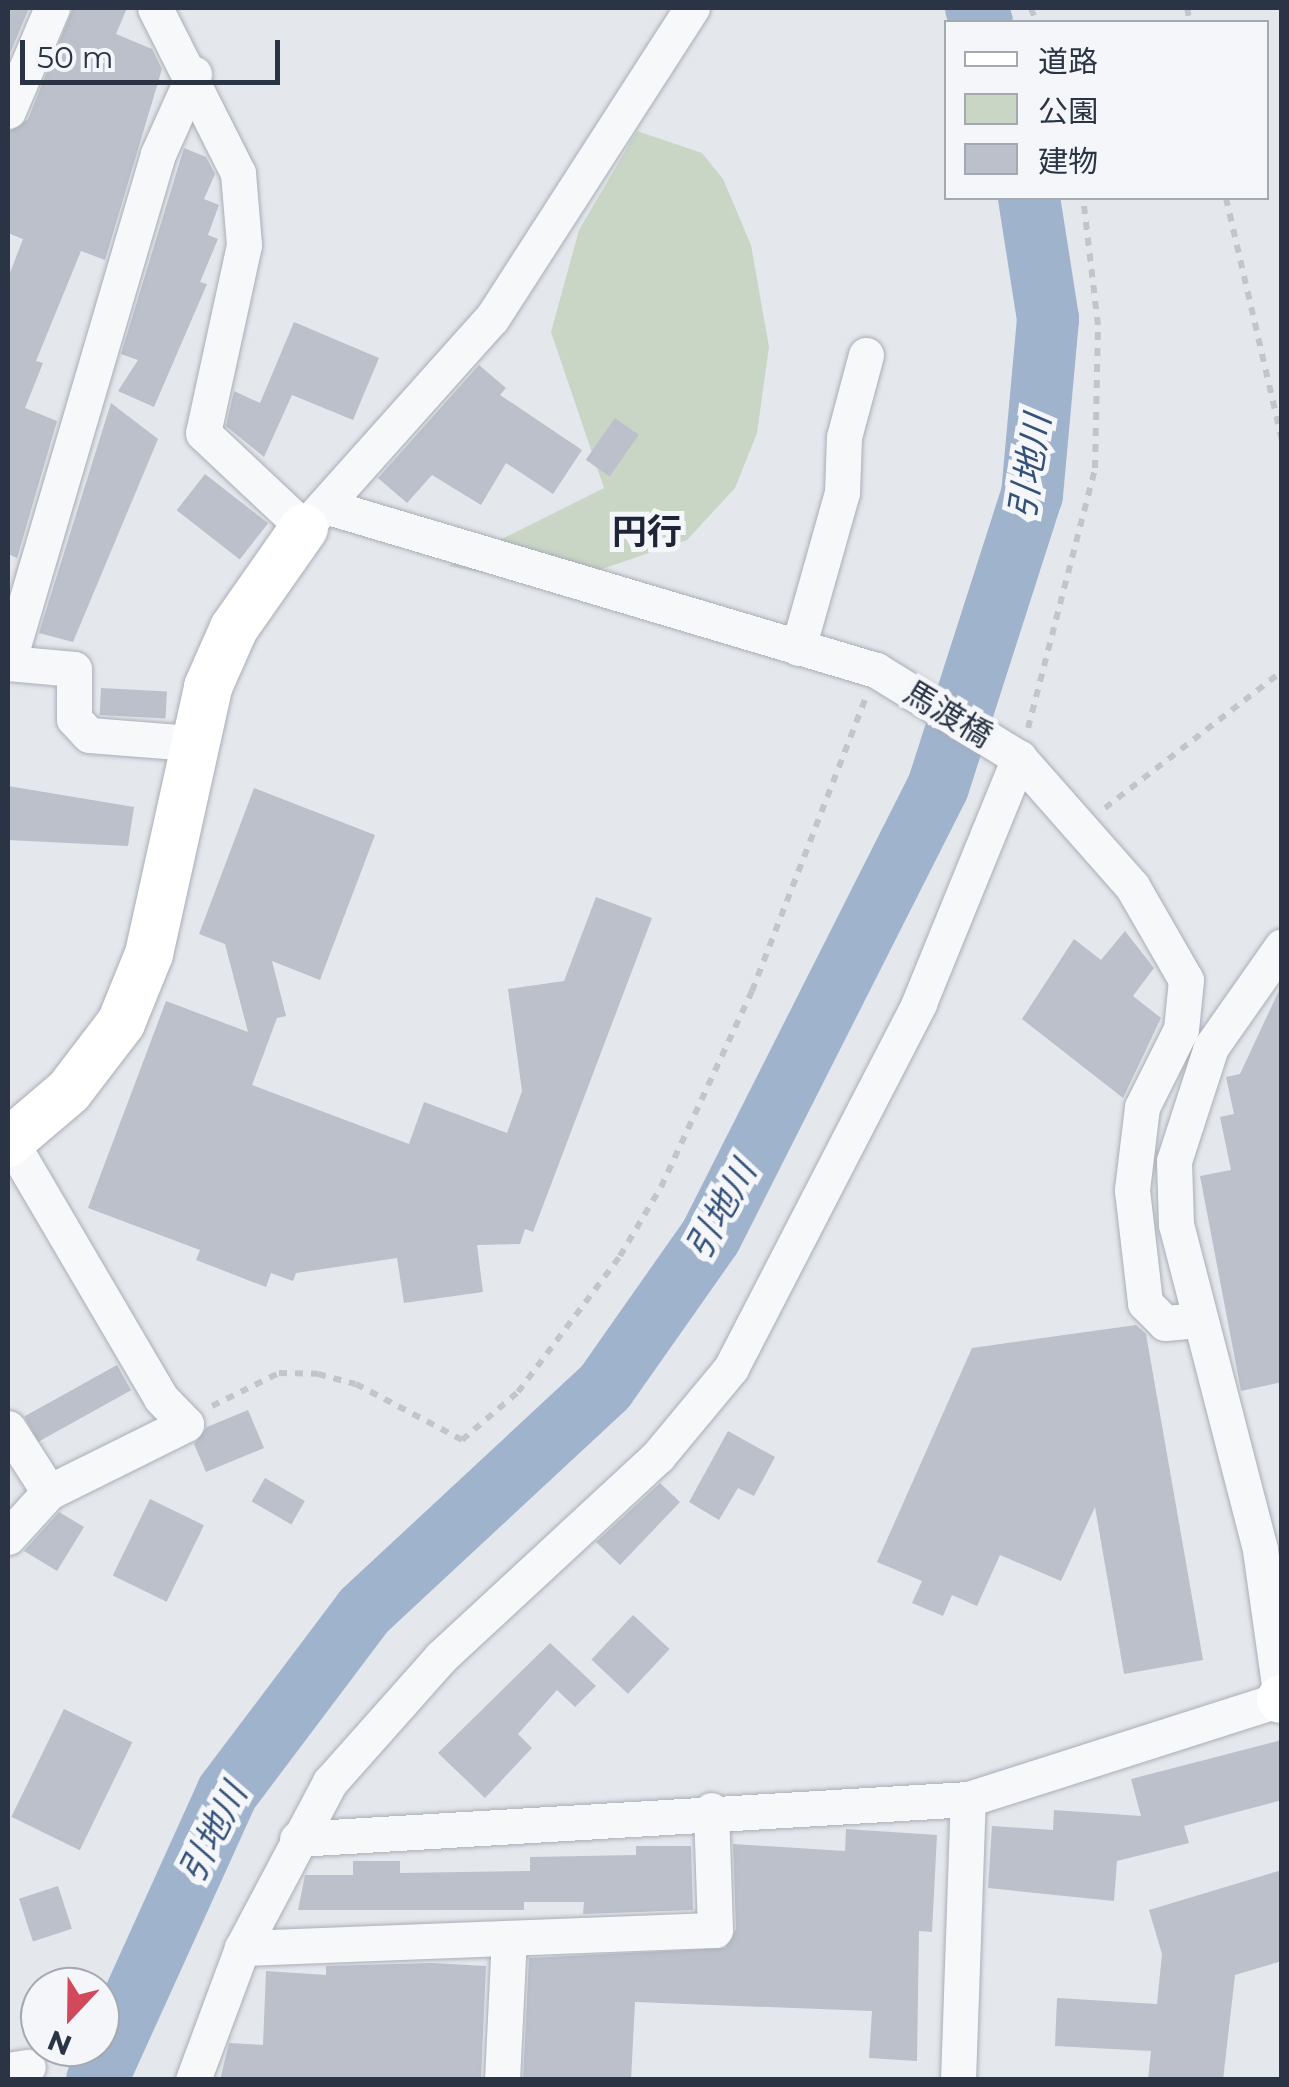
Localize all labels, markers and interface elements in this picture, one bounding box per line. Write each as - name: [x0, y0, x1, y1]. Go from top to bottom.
- scale bar: [25, 20, 285, 82]
- legend: [944, 20, 1269, 200]
- text: 50 m: [37, 39, 114, 76]
- text: 道路: [1038, 43, 1098, 80]
- text: 公園: [1038, 93, 1098, 130]
- text: 建物: [1038, 143, 1098, 180]
- water label: 引地川: [1001, 412, 1059, 522]
- district label: 円行: [612, 511, 682, 553]
- street label: 馬渡橋: [897, 673, 999, 755]
- water label: 引地川: [677, 1154, 765, 1266]
- water label: 引地川: [170, 1777, 256, 1889]
- north arrow: [20, 1967, 120, 2067]
- text: N: [43, 2023, 76, 2063]

